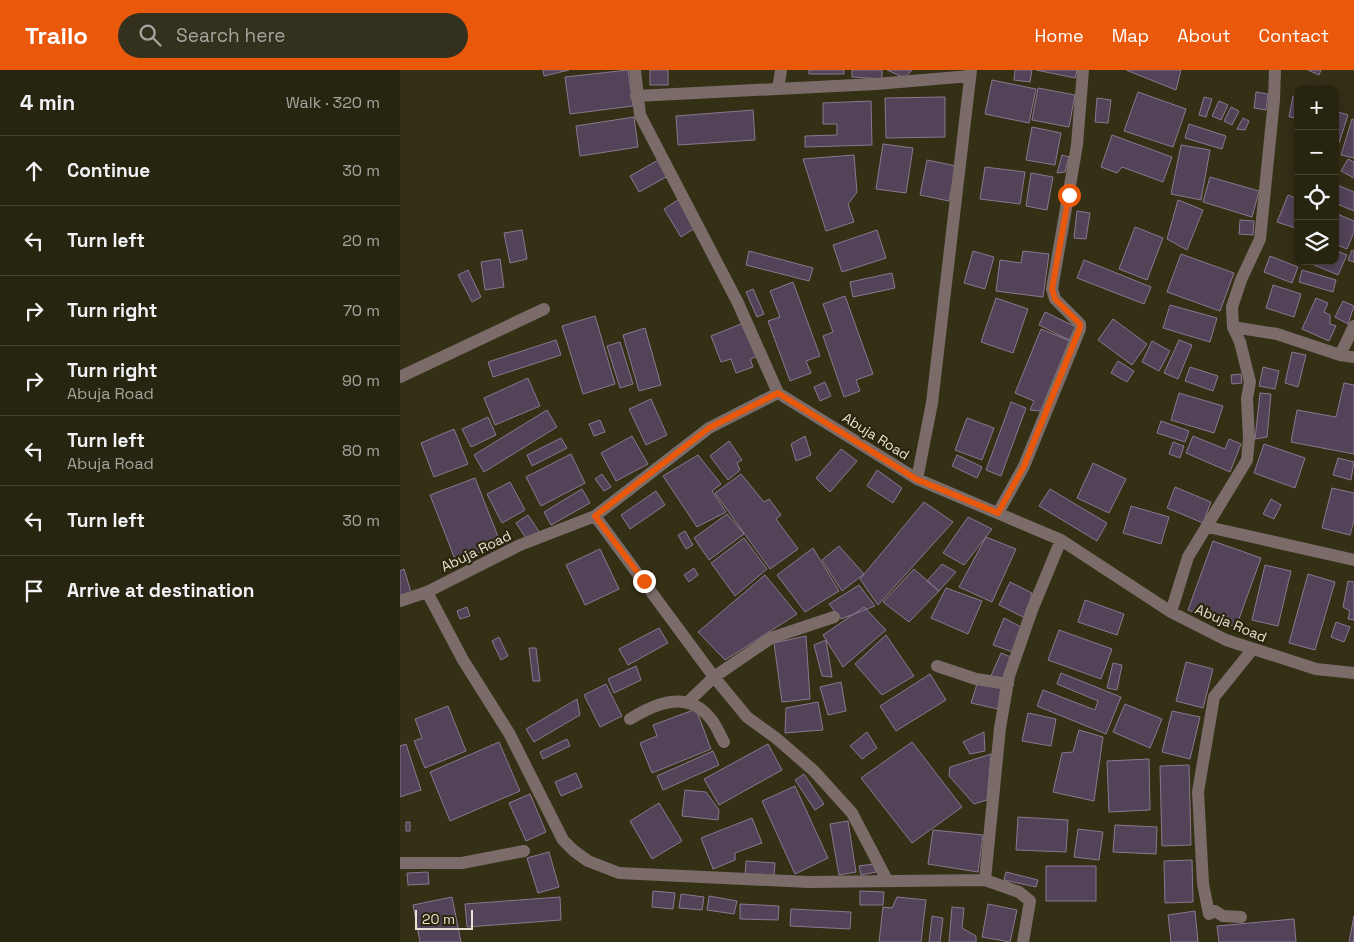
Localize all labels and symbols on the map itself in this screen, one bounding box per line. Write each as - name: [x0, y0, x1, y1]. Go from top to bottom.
- route start: [1058, 184, 1081, 207]
- street label: Abuja Road: [839, 408, 913, 464]
- street label: Abuja Road: [438, 526, 514, 576]
- route end: [633, 570, 656, 593]
- street label: Abuja Road: [1193, 600, 1269, 646]
- scale bar: [415, 907, 472, 930]

